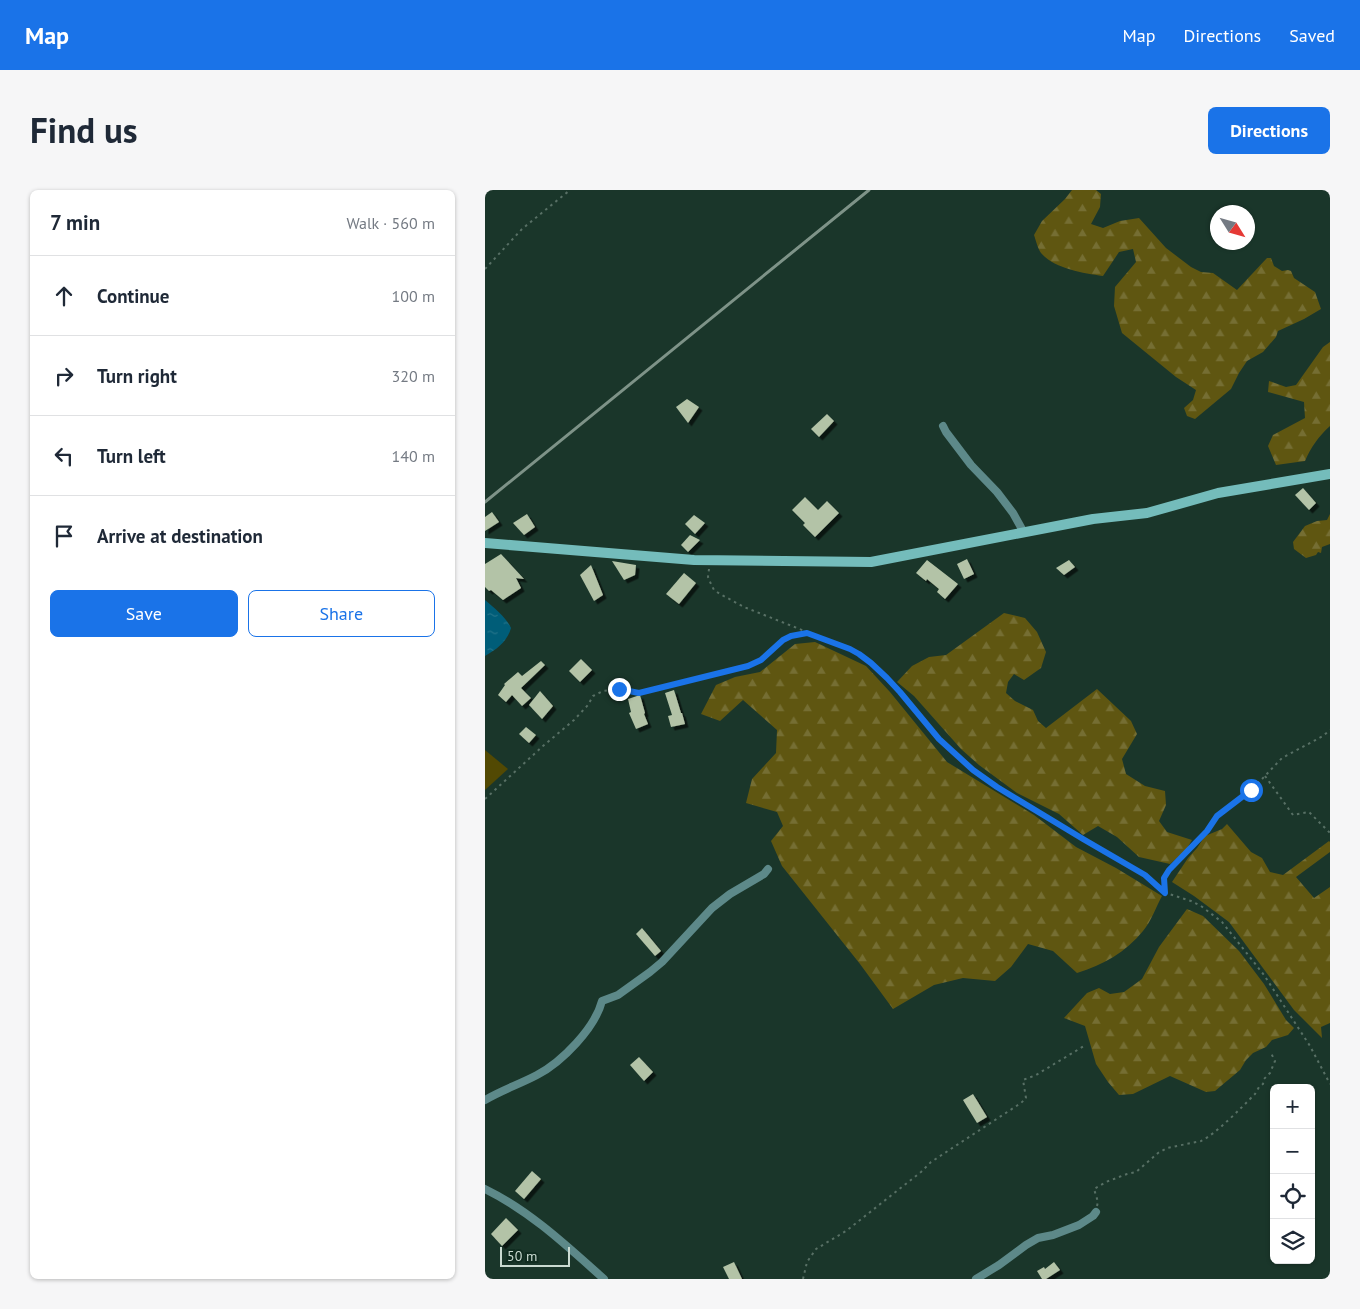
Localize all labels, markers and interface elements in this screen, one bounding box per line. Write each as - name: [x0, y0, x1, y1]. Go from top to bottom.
- text: Map: [25, 20, 69, 51]
- text: Map: [1123, 24, 1155, 47]
- text: Directions: [1183, 24, 1261, 47]
- text: Saved: [1289, 24, 1335, 47]
- text: Find us: [30, 107, 138, 153]
- button: Directions: [1208, 107, 1330, 154]
- north arrow: [1210, 205, 1255, 250]
- text: 7 min: [50, 209, 100, 236]
- text: Walk · 560 m: [346, 213, 435, 233]
- icon: ahead: [50, 282, 78, 310]
- text: Continue: [97, 284, 169, 308]
- text: 100 m: [392, 286, 435, 306]
- icon: right: [50, 362, 78, 390]
- text: Turn right: [97, 364, 177, 388]
- text: 320 m: [392, 366, 435, 386]
- icon: left: [50, 442, 78, 470]
- text: Turn left: [97, 444, 166, 468]
- text: 140 m: [392, 446, 435, 466]
- icon: arrive: [50, 522, 78, 550]
- text: Arrive at destination: [97, 524, 263, 548]
- button: Save: [50, 590, 238, 637]
- button: Share: [248, 590, 435, 637]
- route end: [608, 678, 631, 701]
- route start: [1240, 779, 1263, 802]
- map controls: [1270, 1084, 1315, 1264]
- button: +: [1270, 1084, 1315, 1129]
- button: −: [1270, 1129, 1315, 1174]
- button: locate: [1270, 1174, 1315, 1219]
- button: layers: [1270, 1219, 1315, 1264]
- scale bar: [500, 1244, 570, 1267]
- text: 50 m: [507, 1247, 537, 1265]

